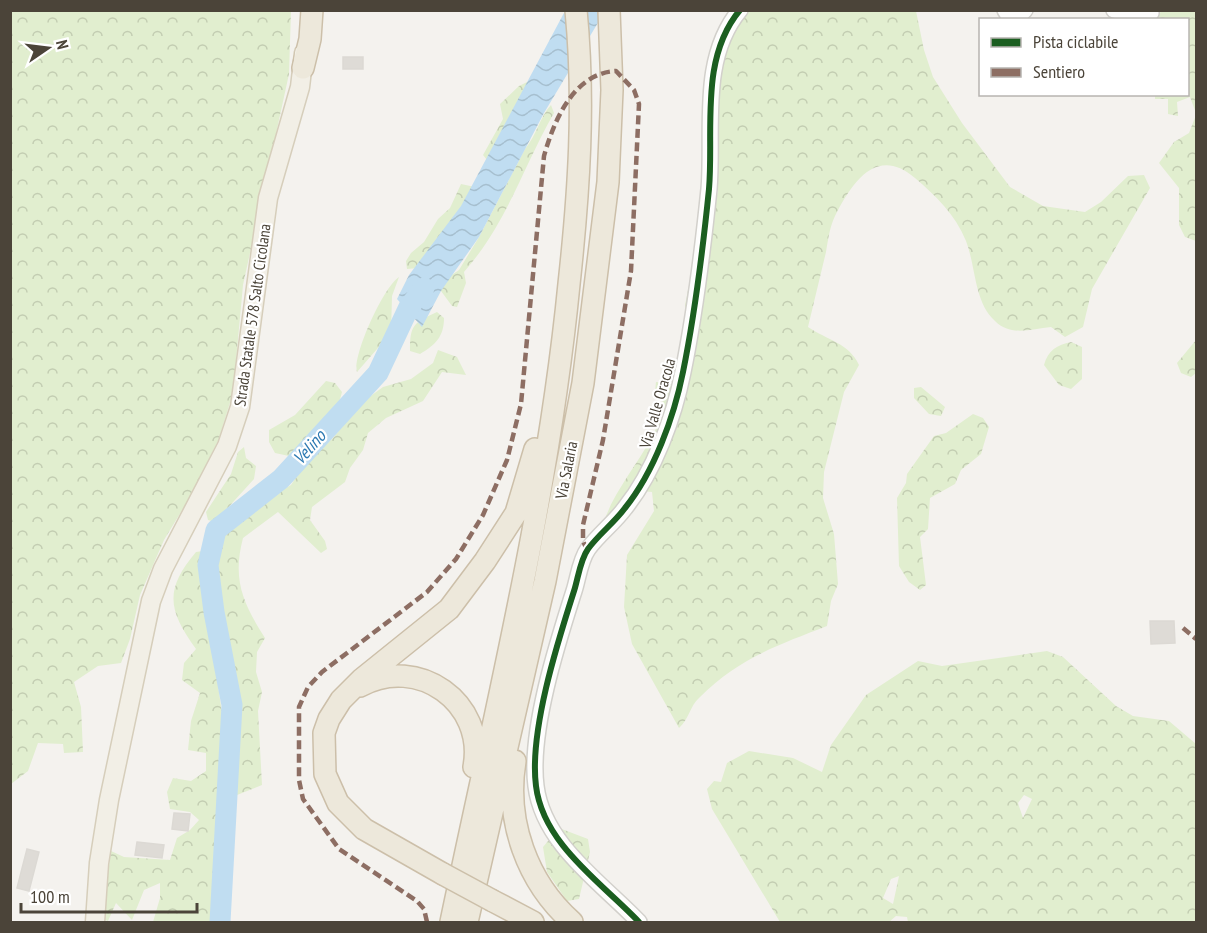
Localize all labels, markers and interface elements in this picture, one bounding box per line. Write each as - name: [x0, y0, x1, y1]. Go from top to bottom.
- north arrow: [18, 18, 78, 78]
- legend: [979, 18, 1189, 96]
- text: Pista ciclabile: [1033, 30, 1119, 53]
- text: N: [52, 38, 73, 51]
- text: Sentiero: [1033, 60, 1085, 83]
- street label: Strada Statale 578 Salto Cicolana: [229, 222, 275, 408]
- street label: Via Valle Oracola: [634, 356, 679, 451]
- water label: Velino: [288, 424, 331, 469]
- street label: Via Salaria: [550, 439, 581, 502]
- scale bar: [21, 876, 196, 914]
- text: 100 m: [30, 885, 70, 908]

